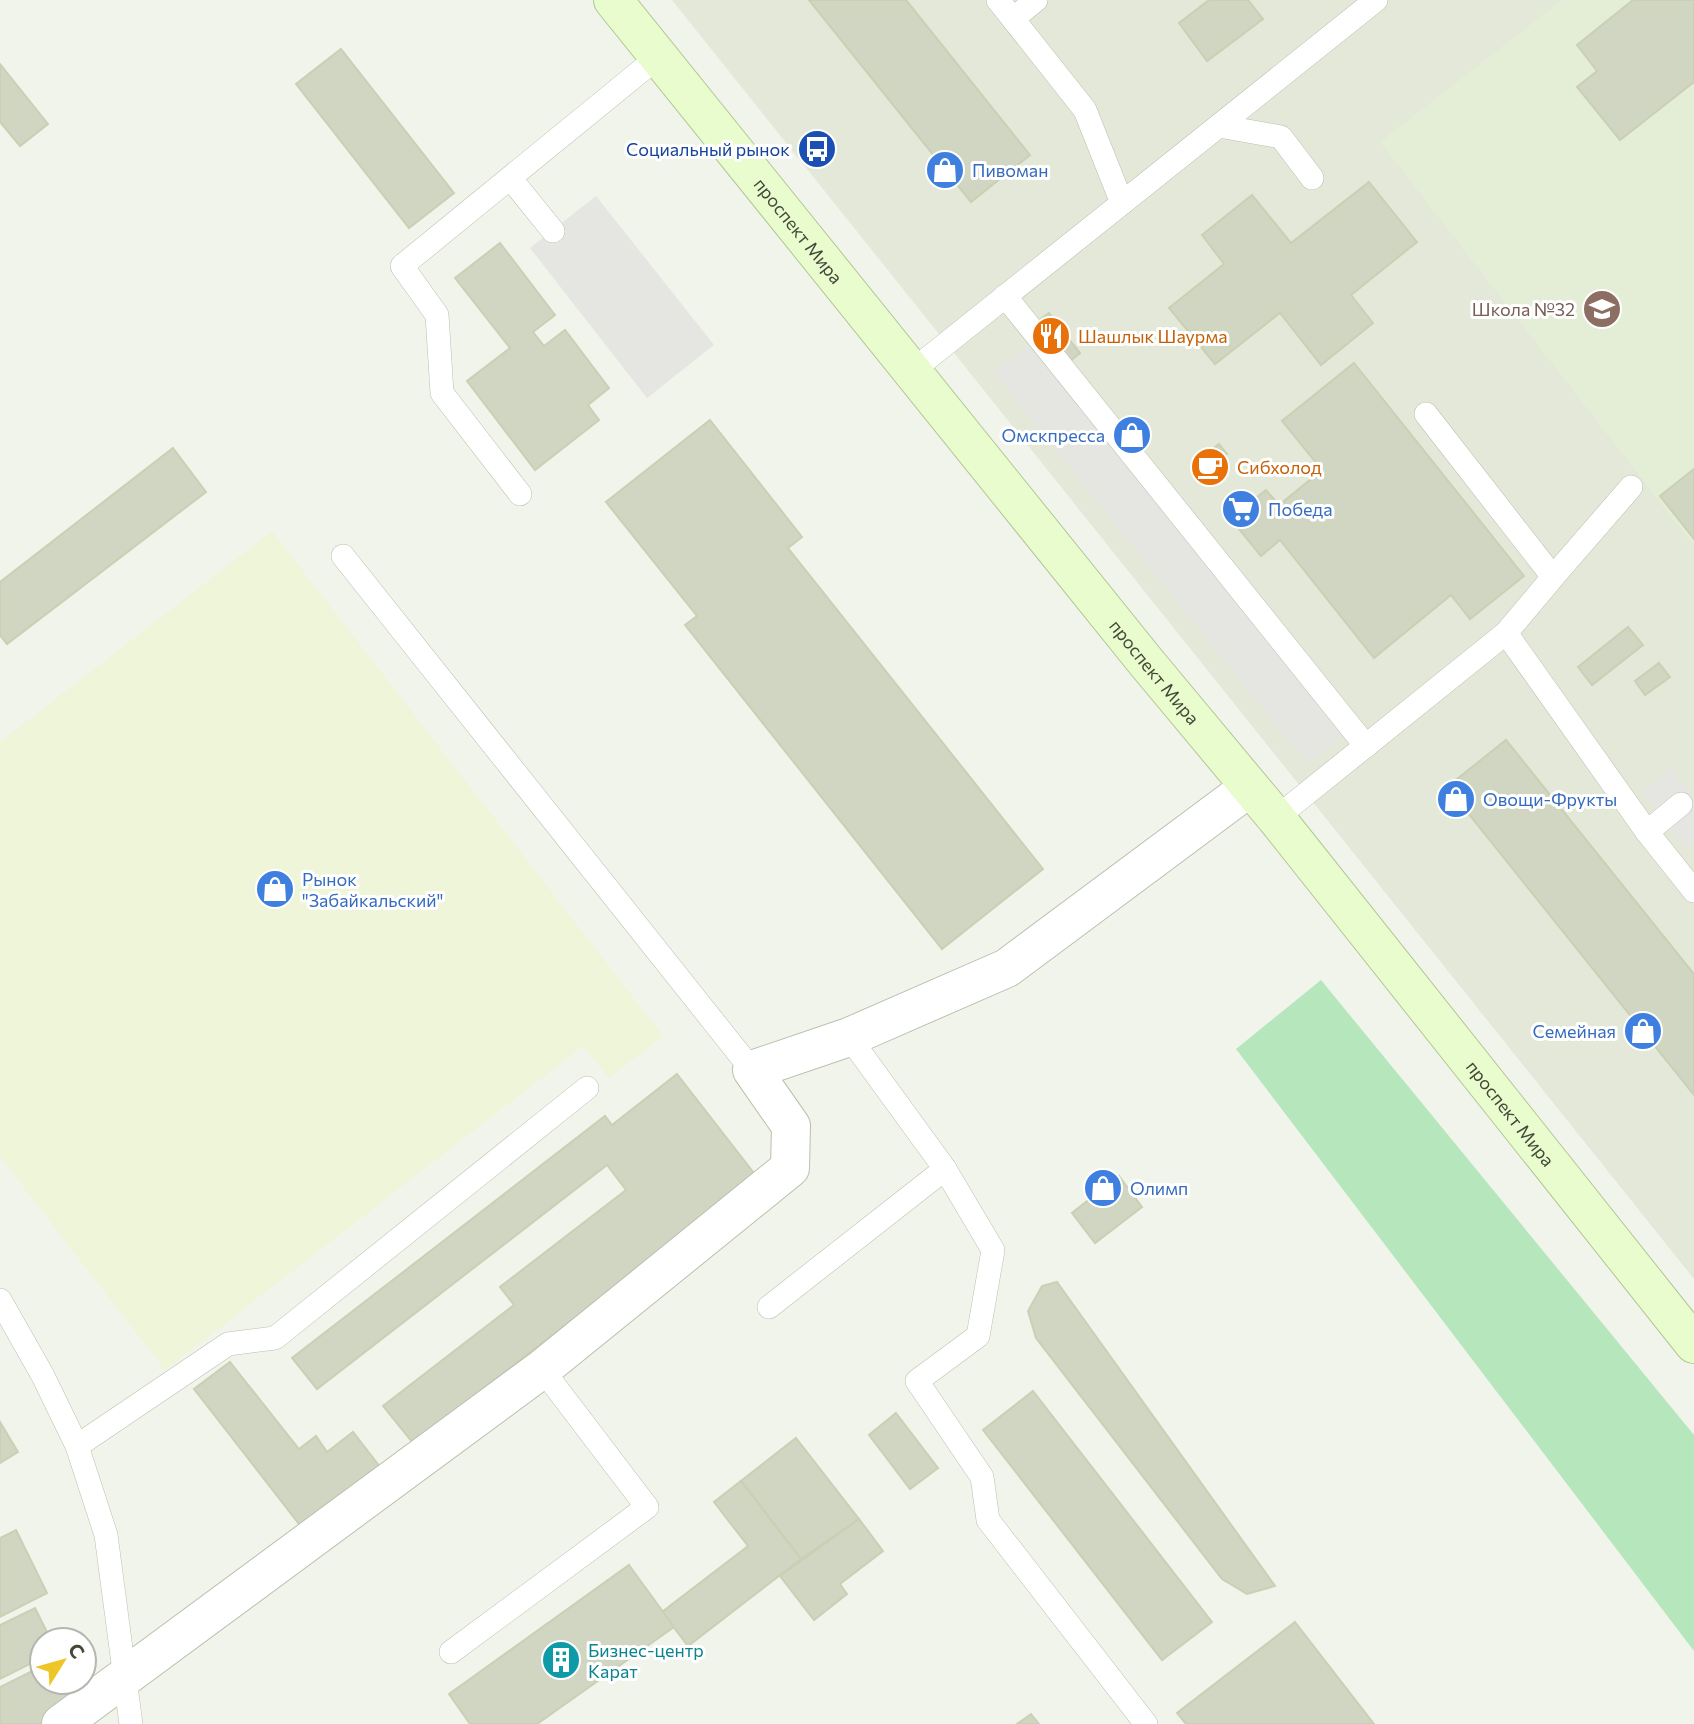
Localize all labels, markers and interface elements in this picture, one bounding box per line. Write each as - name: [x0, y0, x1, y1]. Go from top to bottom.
- bus stop icon: Социальный рынок: [796, 128, 838, 170]
- place label: Социальный рынок: [626, 138, 790, 160]
- shop icon: Пивоман: [924, 149, 966, 191]
- place label: Пивоман: [972, 159, 1048, 181]
- street label: проспект Мира: [750, 173, 848, 288]
- school or university icon: Школа №32: [1581, 288, 1623, 330]
- place label: Школа №32: [1472, 298, 1575, 320]
- restaurant icon: Шашлык Шаурма: [1030, 315, 1072, 357]
- place label: Шашлык Шаурма: [1078, 325, 1228, 347]
- shop icon: Омскпресса: [1111, 414, 1153, 456]
- place label: Омскпресса: [1002, 424, 1105, 446]
- cafe icon: Сибхолод: [1189, 446, 1231, 488]
- place label: Сибхолод: [1237, 456, 1322, 478]
- supermarket icon: Победа: [1220, 488, 1262, 530]
- place label: Победа: [1268, 498, 1332, 520]
- street label: проспект Мира: [1105, 615, 1204, 729]
- shop icon: Овощи-Фрукты: [1435, 778, 1477, 820]
- place label: Овощи-Фрукты: [1483, 788, 1617, 810]
- shop icon: Рынок "Забайкальский": [254, 868, 296, 910]
- place label: Рынок "Забайкальский": [302, 868, 443, 911]
- shop icon: Семейная: [1622, 1010, 1664, 1052]
- place label: Семейная: [1533, 1020, 1616, 1042]
- street label: проспект Мира: [1462, 1056, 1559, 1171]
- shop icon: Олимп: [1082, 1167, 1124, 1209]
- place label: Олимп: [1130, 1177, 1188, 1199]
- north arrow: [28, 1626, 98, 1696]
- text: С: [64, 1638, 90, 1663]
- building icon: Бизнес-центр Карат: [540, 1639, 582, 1681]
- place label: Бизнес-центр Карат: [588, 1639, 704, 1682]

